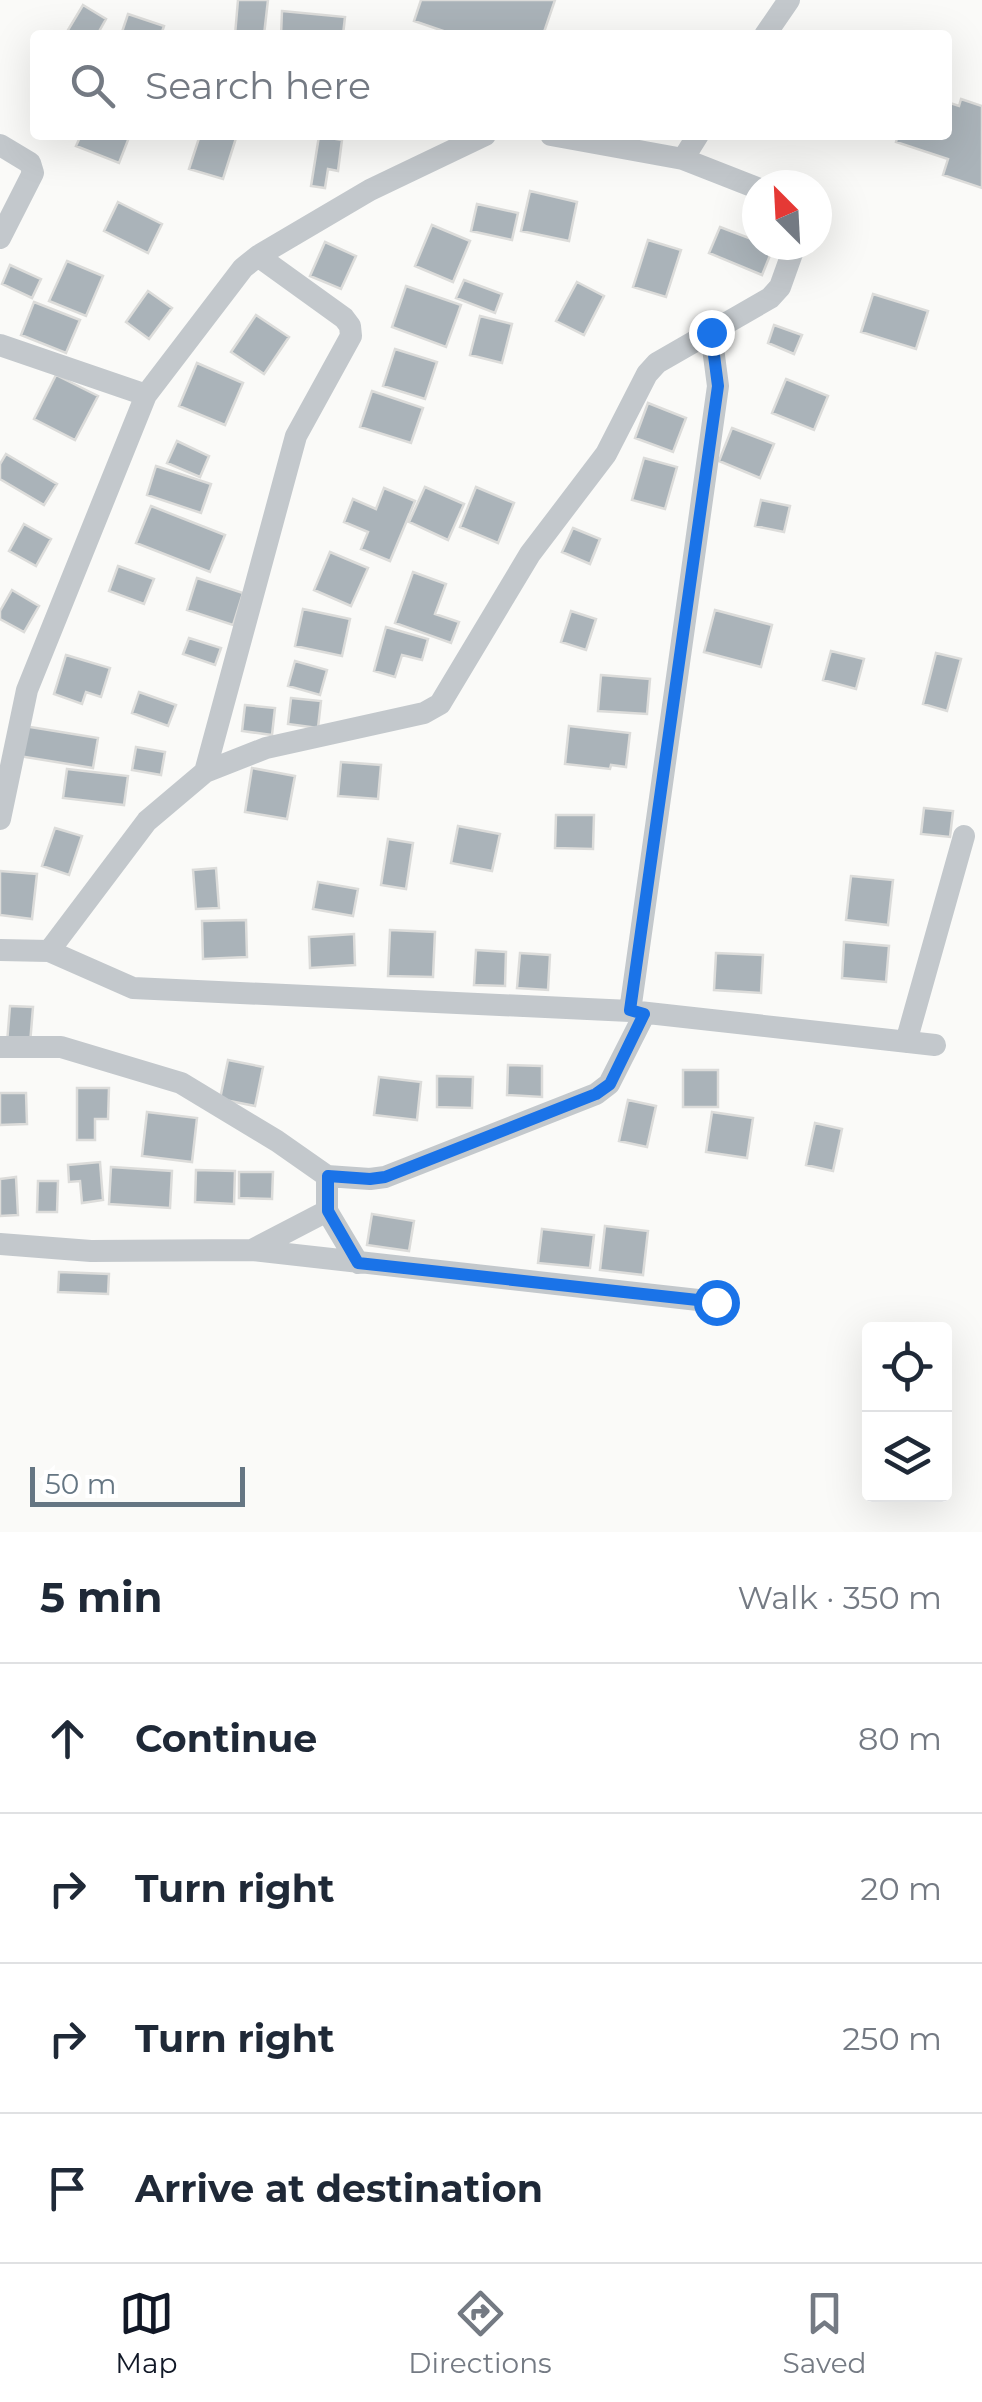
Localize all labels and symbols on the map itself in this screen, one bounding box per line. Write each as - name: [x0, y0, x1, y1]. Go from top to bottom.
- north arrow: [742, 170, 832, 260]
- route end: [689, 310, 735, 356]
- route start: [694, 1280, 740, 1326]
- scale bar: [30, 1462, 245, 1506]

